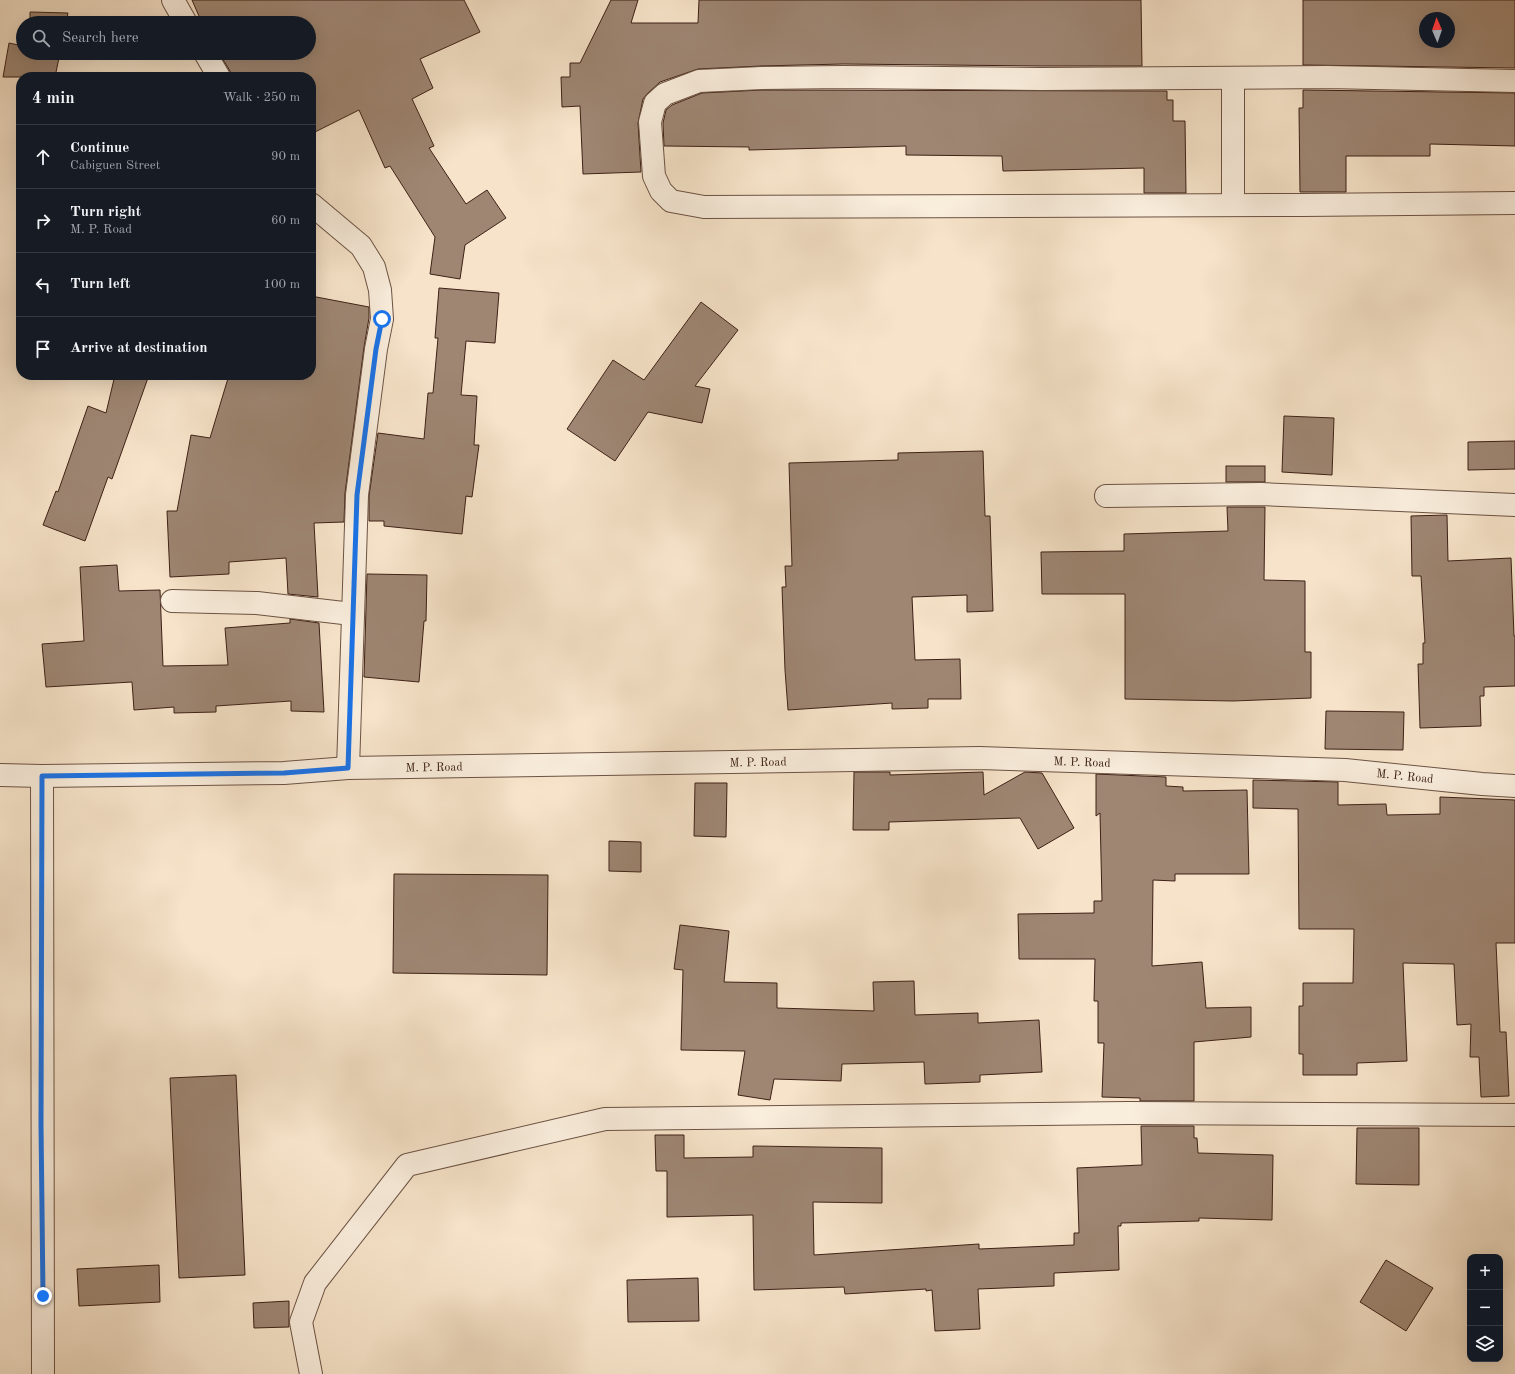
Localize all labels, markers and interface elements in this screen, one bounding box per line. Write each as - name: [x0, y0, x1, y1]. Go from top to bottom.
- north arrow: [1419, 12, 1455, 48]
- search box: [16, 16, 316, 60]
- icon: search: [30, 27, 52, 49]
- text: Search here: [62, 31, 139, 46]
- text: 4 min: [32, 90, 75, 107]
- text: Walk · 250 m: [223, 91, 300, 104]
- text: Continue: [70, 141, 129, 156]
- icon: ahead: [32, 146, 54, 168]
- text: 90 m: [271, 150, 300, 163]
- text: Cabiguen Street: [70, 159, 160, 172]
- text: Turn right: [70, 205, 141, 220]
- icon: right: [32, 210, 54, 232]
- text: 60 m: [271, 214, 300, 227]
- text: M. P. Road: [70, 223, 132, 236]
- icon: left: [32, 274, 54, 296]
- text: Turn left: [70, 277, 130, 292]
- text: 100 m: [263, 278, 300, 291]
- route start: [373, 310, 391, 328]
- icon: arrive: [32, 338, 54, 360]
- text: Arrive at destination: [70, 341, 208, 356]
- street label: M. P. Road: [1053, 756, 1111, 770]
- street label: M. P. Road: [729, 757, 787, 769]
- street label: M. P. Road: [405, 762, 463, 774]
- street label: M. P. Road: [1376, 768, 1434, 786]
- map controls: [1467, 1254, 1503, 1362]
- button: +: [1467, 1254, 1503, 1290]
- route end: [34, 1287, 52, 1305]
- button: −: [1467, 1290, 1503, 1326]
- button: layers: [1467, 1326, 1503, 1362]

